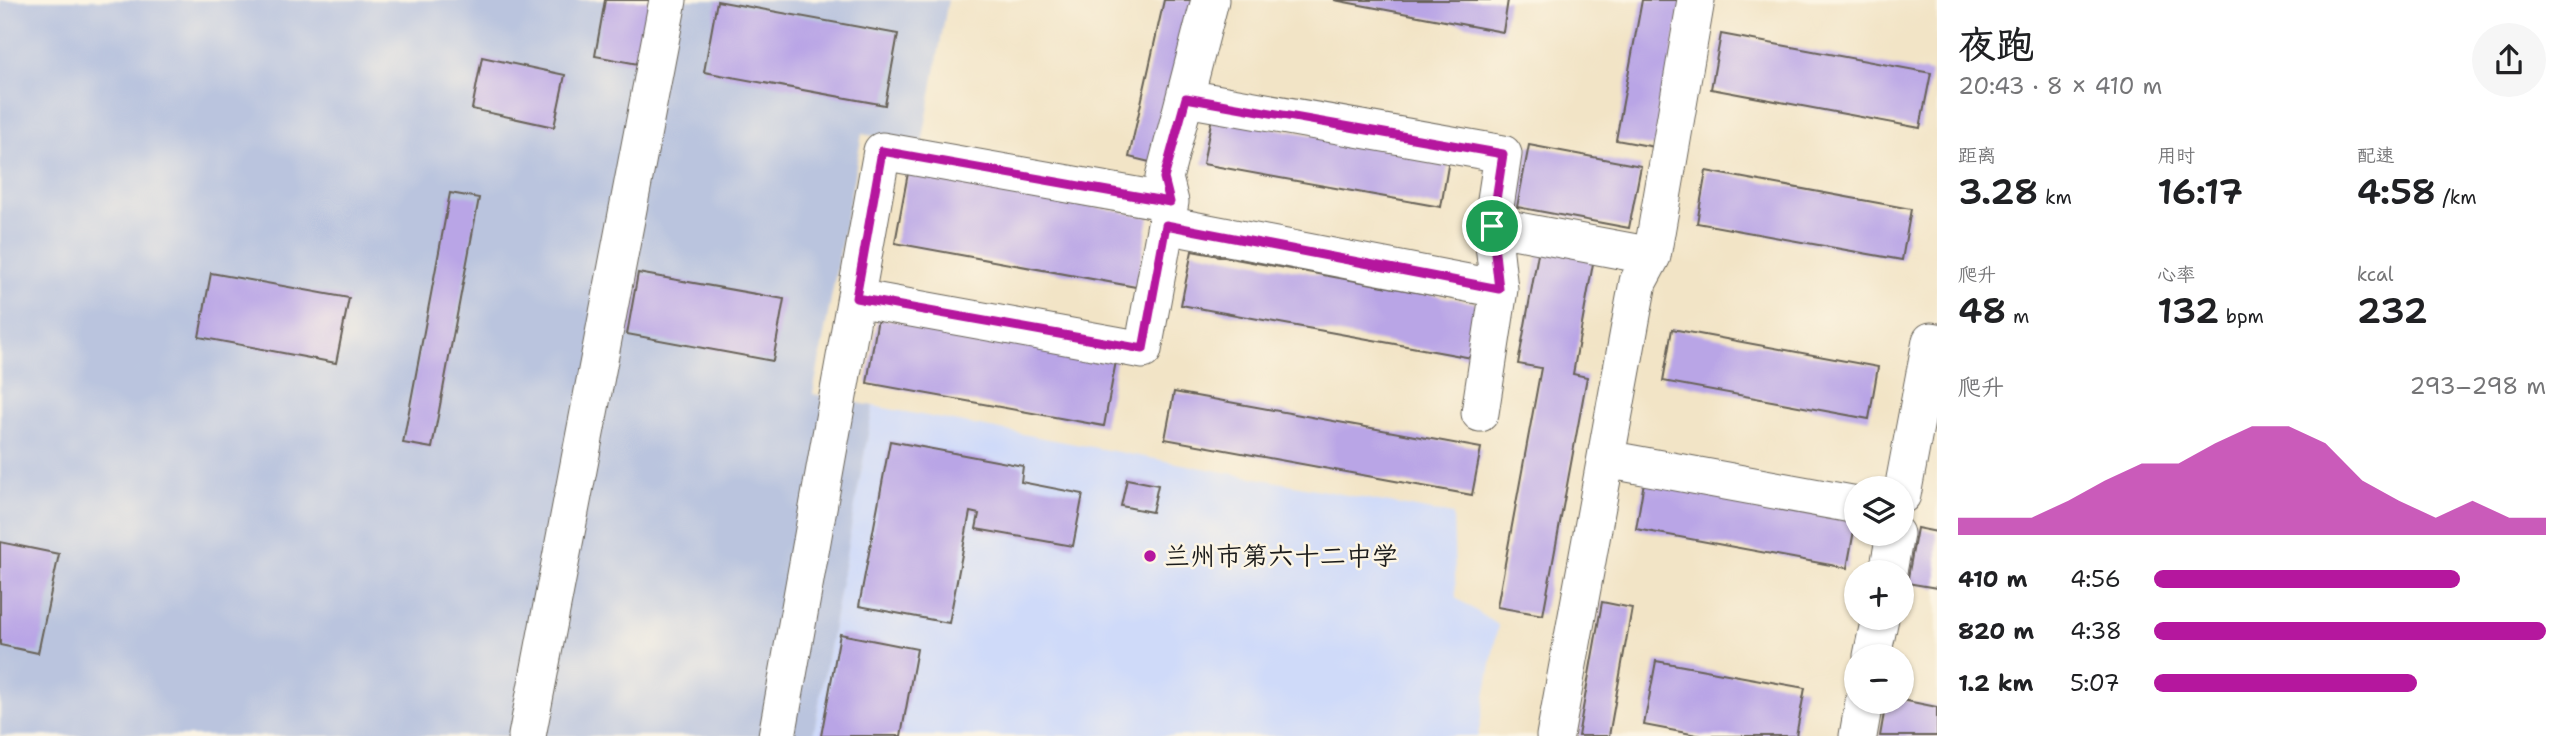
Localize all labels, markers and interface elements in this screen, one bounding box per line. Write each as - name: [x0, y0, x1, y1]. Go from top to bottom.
- text: 夜跑: [1958, 19, 2034, 70]
- button: share: [2472, 23, 2546, 97]
- text: 20:43 · 8 × 410 m: [1958, 71, 2162, 101]
- text: 距离: [1958, 143, 1996, 168]
- text: 用时: [2157, 143, 2195, 168]
- text: 配速: [2357, 143, 2395, 168]
- text: 3.28: [1958, 168, 2039, 215]
- text: 16:17: [2157, 168, 2243, 215]
- text: 4:58: [2357, 168, 2436, 215]
- text: km: [2039, 185, 2072, 210]
- text: /km: [2436, 185, 2477, 210]
- pin: [1462, 196, 1522, 256]
- icon: arrive: [1473, 207, 1511, 245]
- text: 爬升: [1958, 262, 1996, 287]
- text: 心率: [2157, 262, 2195, 287]
- text: kcal: [2357, 262, 2394, 287]
- text: 48: [1958, 287, 2007, 334]
- text: 132: [2157, 287, 2219, 334]
- text: 232: [2357, 287, 2428, 334]
- text: m: [2007, 304, 2029, 329]
- text: bpm: [2219, 304, 2264, 329]
- text: 293–298 m: [2410, 371, 2546, 401]
- text: 爬升: [1958, 372, 2004, 402]
- map controls: [1844, 476, 1914, 714]
- button: layers: [1844, 476, 1914, 546]
- place label: 兰州市第六十二中学: [1164, 538, 1398, 573]
- marker: 兰州市第六十二中学: [1142, 548, 1158, 564]
- button: +: [1844, 560, 1914, 630]
- text: 410 m: [1958, 564, 2027, 594]
- text: 4:56: [2070, 564, 2121, 594]
- text: 820 m: [1958, 616, 2034, 646]
- text: 4:38: [2070, 616, 2122, 646]
- button: −: [1844, 644, 1914, 714]
- text: 1.2 km: [1958, 668, 2034, 698]
- text: 5:07: [2070, 668, 2120, 698]

